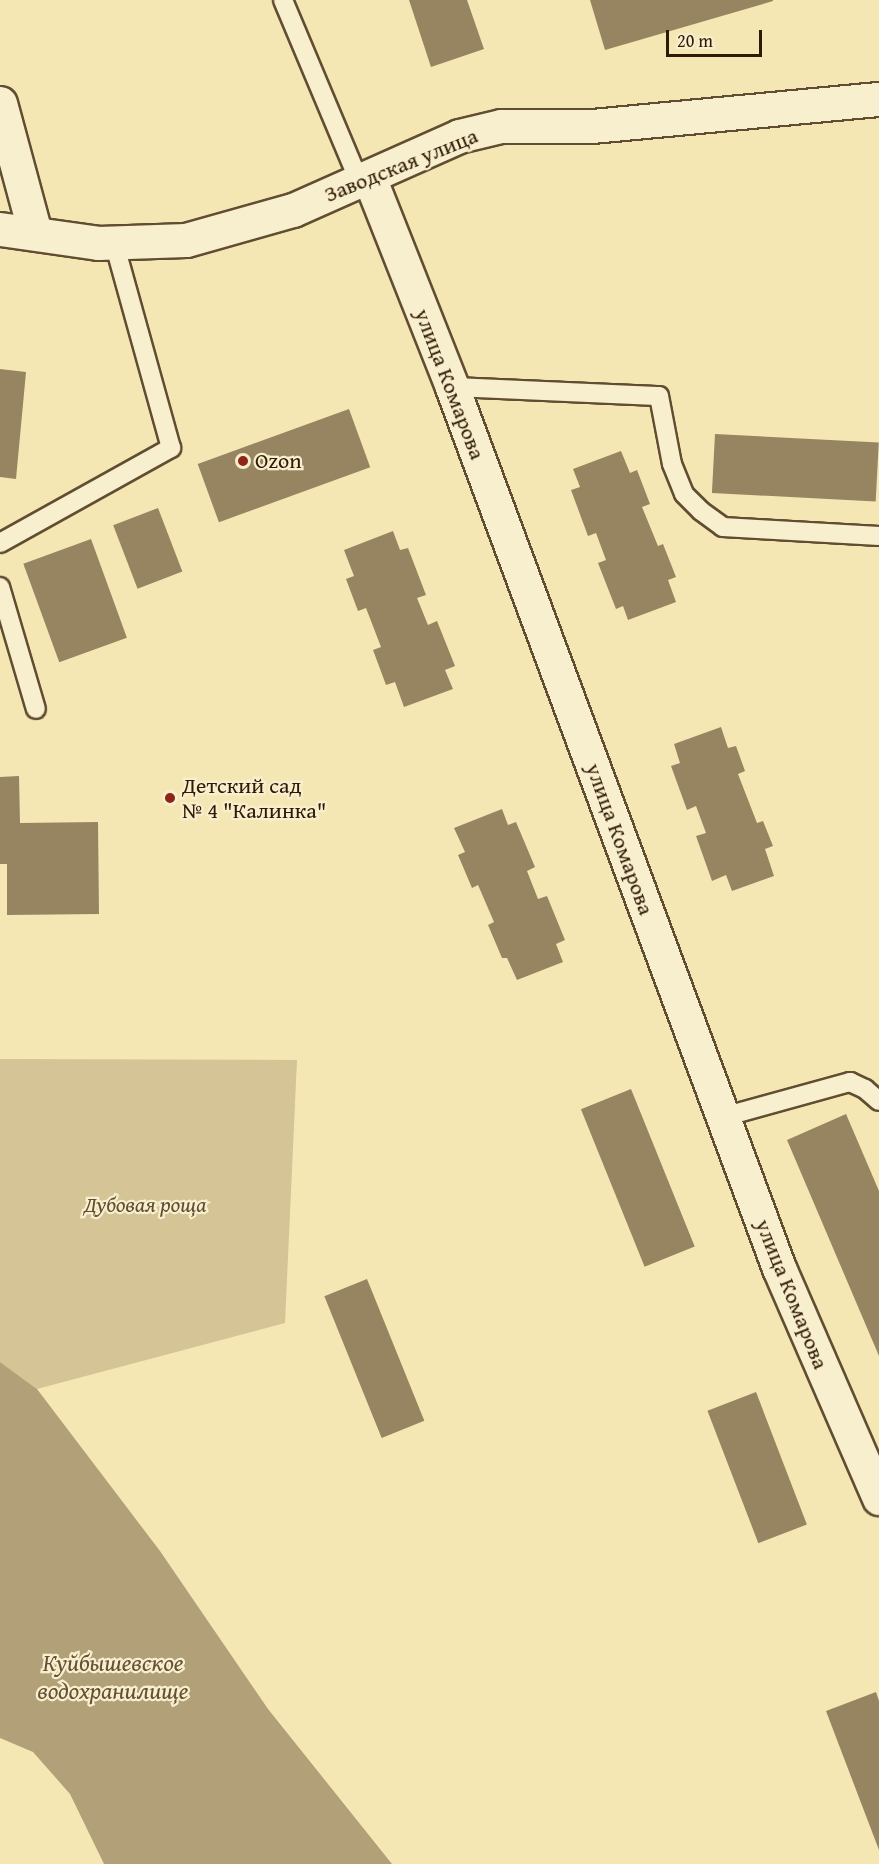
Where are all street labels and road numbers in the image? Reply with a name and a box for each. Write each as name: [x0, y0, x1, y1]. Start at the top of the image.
street label: Заводская улица: [321, 122, 481, 208]
street label: улица Комарова: [409, 305, 491, 463]
street label: улица Комарова: [580, 760, 660, 918]
street label: улица Комарова: [750, 1215, 834, 1373]

